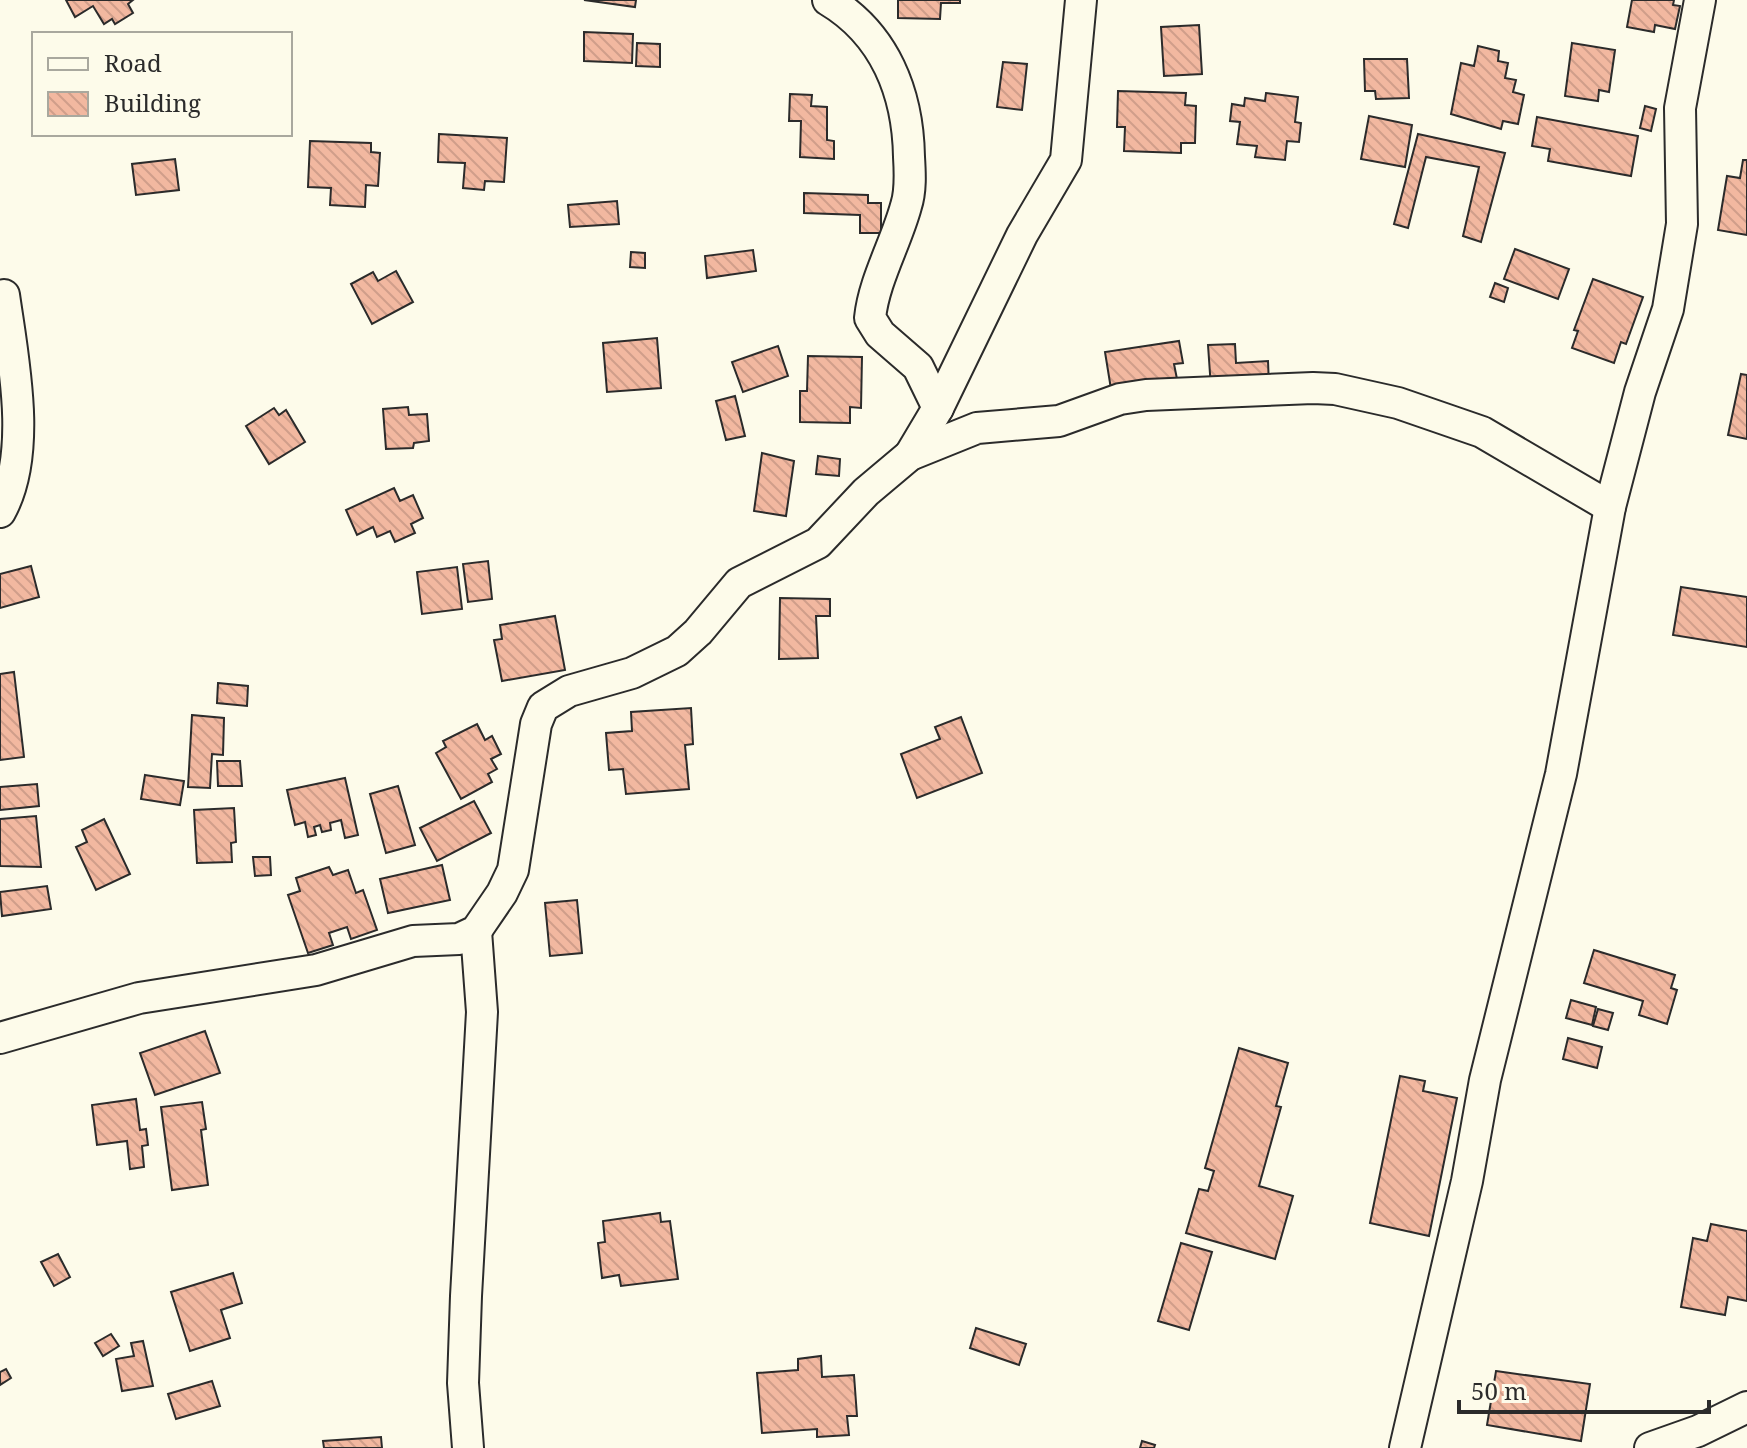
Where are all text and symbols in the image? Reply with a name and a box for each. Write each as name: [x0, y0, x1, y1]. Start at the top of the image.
legend: [32, 32, 292, 136]
text: Road: [104, 46, 162, 79]
text: Building: [104, 86, 201, 119]
scale bar: [1459, 1364, 1709, 1414]
text: 50 m: [1471, 1374, 1527, 1407]

